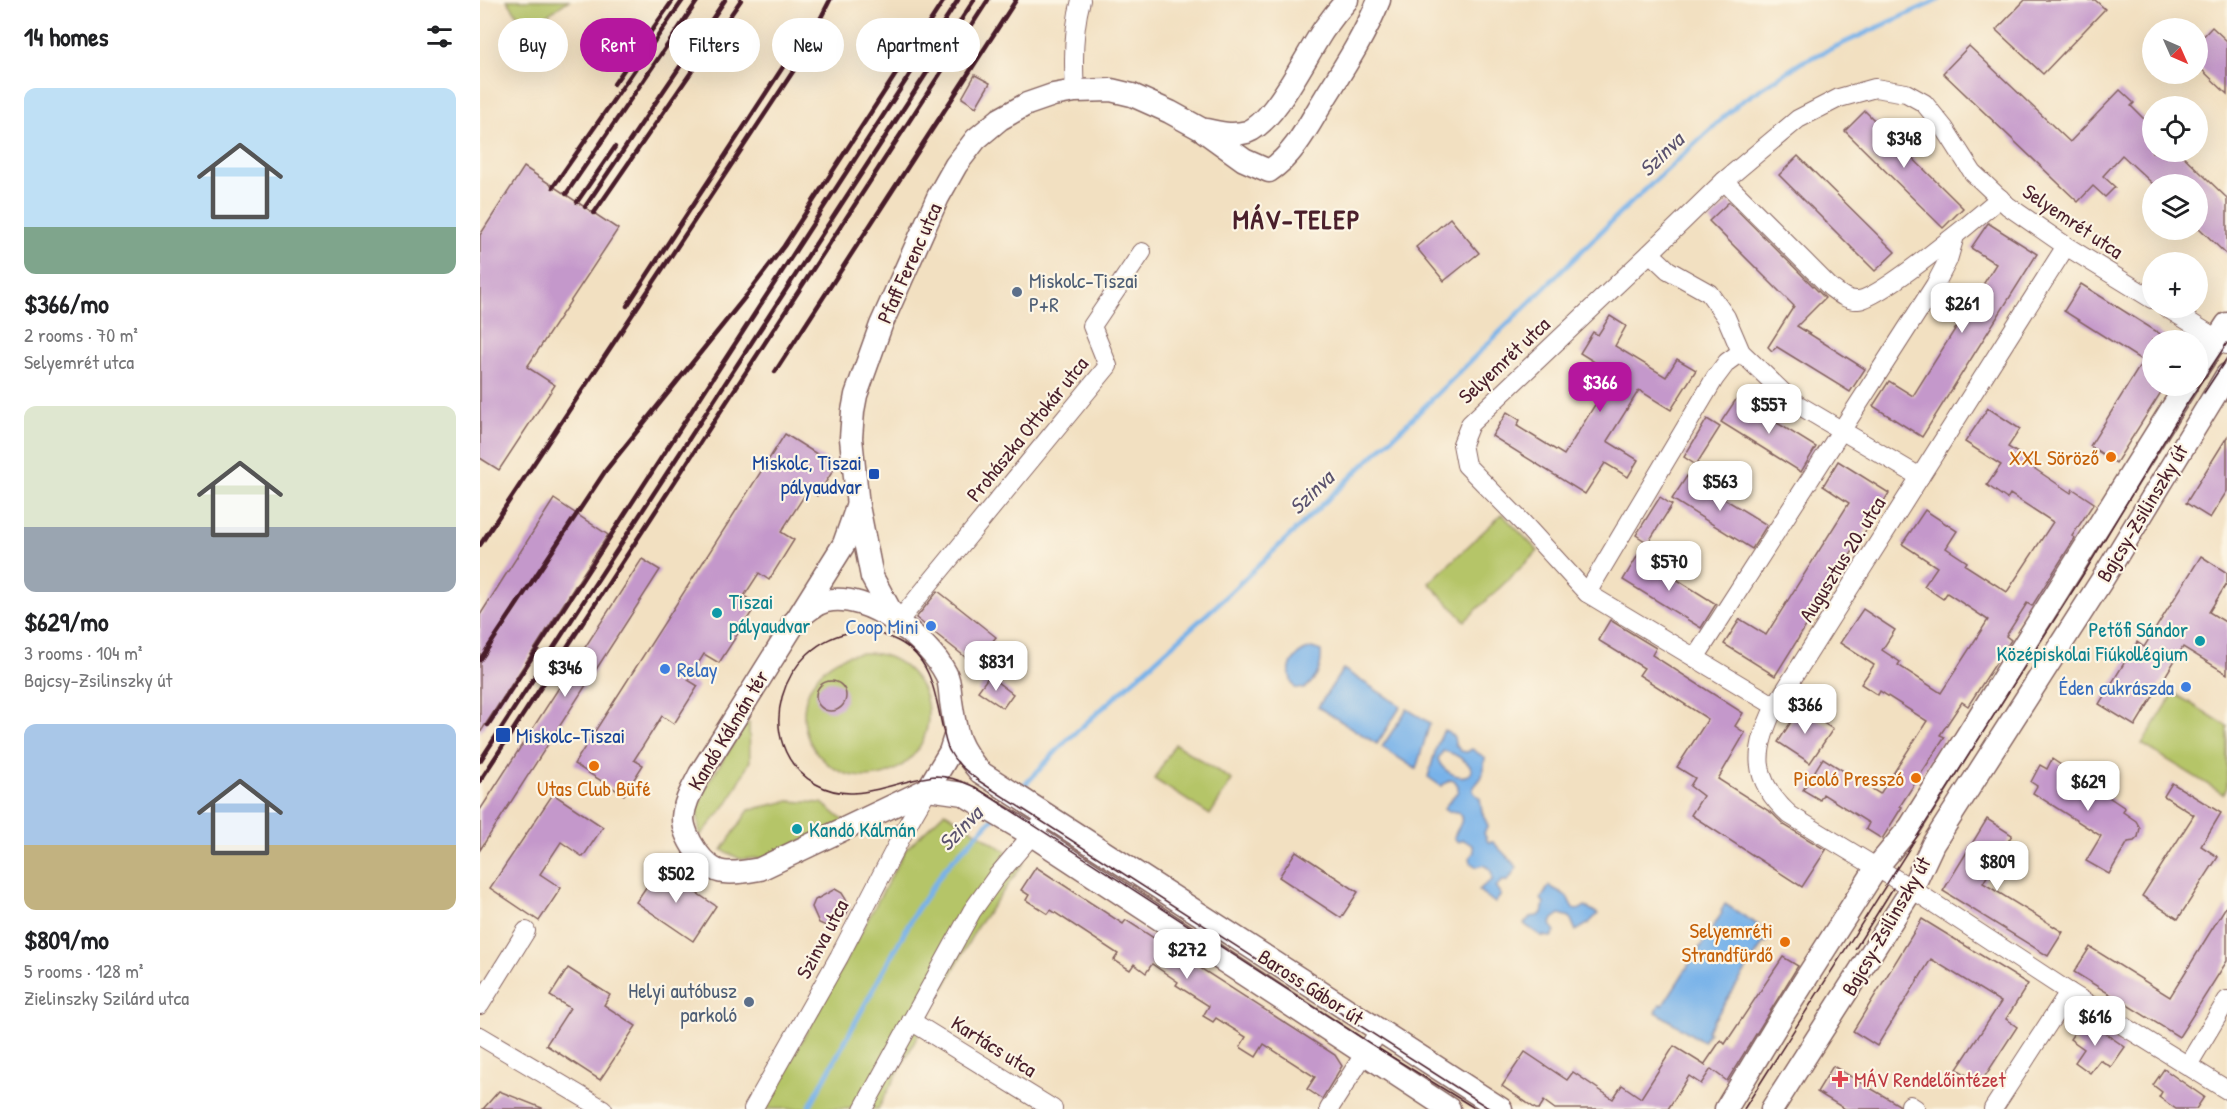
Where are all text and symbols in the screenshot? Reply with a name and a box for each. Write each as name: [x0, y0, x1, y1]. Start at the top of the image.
chip: Buy: [498, 18, 568, 72]
chip: Rent: [580, 18, 657, 72]
chip: Filters: [669, 18, 760, 72]
chip: New: [772, 18, 844, 72]
chip: Apartment: [856, 18, 980, 72]
north arrow: [2142, 18, 2208, 84]
map controls: [2142, 18, 2208, 396]
text: 14 homes: [24, 19, 109, 54]
icon: filters: [423, 20, 456, 53]
button: locate: [2142, 96, 2208, 162]
pin: $348: [1868, 118, 1940, 169]
water label: Szinva: [1632, 124, 1692, 183]
text: $348: [1886, 124, 1922, 151]
icon: home: [186, 127, 294, 235]
button: layers: [2142, 174, 2208, 240]
street label: Selyemrét utca: [2017, 177, 2129, 265]
street label: Pfaff Ferenc utca: [870, 198, 948, 328]
district label: MÁV-TELEP: [1233, 201, 1361, 237]
button: +: [2142, 252, 2208, 318]
place label: Miskolc-Tiszai P+R: [1029, 266, 1138, 319]
pin: $261: [1926, 283, 1998, 334]
marker: Miskolc-Tiszai P+R: [1010, 285, 1024, 299]
text: $366/mo: [24, 286, 109, 321]
text: $261: [1945, 289, 1979, 316]
street label: Selyemrét utca: [1452, 310, 1556, 410]
text: 2 rooms · 70 m²: [24, 321, 138, 348]
button: −: [2142, 330, 2208, 396]
text: Selyemrét utca: [24, 348, 134, 375]
street label: Prohászka Ottokár utca: [959, 350, 1095, 508]
pin: $366: [1564, 362, 1636, 413]
text: $366: [1582, 368, 1618, 395]
pin: $557: [1733, 384, 1805, 435]
text: $557: [1751, 390, 1787, 417]
street label: Bajcsy-Zsilinszky út: [2089, 438, 2195, 587]
place label: XXL Söröző: [2009, 443, 2099, 472]
icon: home: [186, 445, 294, 553]
place label: Miskolc, Tiszai pályaudvar: [752, 448, 862, 501]
marker: XXL Söröző: [2104, 450, 2118, 464]
pin: $563: [1684, 461, 1756, 512]
water label: Szinva: [1282, 462, 1342, 521]
marker: Miskolc, Tiszai pályaudvar: [867, 467, 881, 481]
text: $563: [1702, 467, 1738, 494]
street label: Augusztus 20. utca: [1792, 491, 1892, 627]
pin: $570: [1633, 541, 1705, 592]
text: $570: [1650, 547, 1688, 574]
place label: Tiszai pályaudvar: [729, 587, 810, 640]
text: $629/mo: [24, 604, 108, 639]
marker: Tiszai pályaudvar: [710, 606, 724, 620]
place label: Coop Mini: [845, 612, 919, 641]
place label: Petőfi Sándor Középiskolai Fiúkollégium: [1997, 615, 2188, 668]
marker: Coop Mini: [924, 619, 938, 633]
marker: Petőfi Sándor Középiskolai Fiúkollégium: [2193, 634, 2207, 648]
text: 3 rooms · 104 m²: [24, 639, 142, 666]
pin: $831: [960, 641, 1032, 692]
pin: $346: [529, 647, 601, 698]
text: $831: [978, 647, 1014, 674]
text: $346: [548, 653, 582, 680]
place label: Relay: [677, 655, 718, 684]
marker: Relay: [658, 662, 672, 676]
street label: Kandó Kálmán tér: [681, 664, 775, 796]
text: Bajcsy-Zsilinszky út: [24, 666, 172, 693]
place label: Éden cukrászda: [2059, 673, 2174, 702]
marker: Éden cukrászda: [2179, 680, 2193, 694]
pin: $366: [1769, 684, 1841, 735]
text: $366: [1787, 690, 1823, 717]
place label: Miskolc-Tiszai: [516, 721, 625, 750]
marker: Miskolc-Tiszai: [494, 726, 512, 744]
marker: Utas Club Büfé: [587, 759, 601, 773]
pin: $629: [2052, 761, 2124, 812]
icon: home: [186, 763, 294, 871]
place label: Picoló Presszó: [1794, 764, 1904, 793]
text: $629: [2071, 767, 2105, 794]
marker: Picoló Presszó: [1909, 771, 1923, 785]
place label: Utas Club Büfé: [537, 774, 651, 803]
water label: Szinva: [931, 797, 990, 857]
place label: Kandó Kálmán: [809, 815, 916, 844]
marker: Kandó Kálmán: [790, 822, 804, 836]
pin: $809: [1961, 841, 2033, 892]
text: $809: [1979, 847, 2015, 874]
street label: Bajcsy-Zsilinszky út: [1835, 851, 1938, 1001]
pin: $502: [640, 853, 712, 904]
text: $502: [658, 859, 694, 886]
street label: Szinva utca: [789, 894, 855, 984]
place label: Selyemréti Strandfürdő: [1681, 916, 1773, 969]
text: $809/mo: [24, 922, 109, 957]
pin: $272: [1151, 929, 1223, 980]
text: $272: [1168, 935, 1206, 962]
marker: Selyemréti Strandfürdő: [1778, 935, 1792, 949]
street label: Baross Gábor út: [1253, 942, 1370, 1032]
text: 5 rooms · 128 m²: [24, 957, 143, 984]
place label: Helyi autóbusz parkoló: [628, 976, 737, 1029]
text: Zielinszky Szilárd utca: [24, 984, 189, 1011]
marker: Helyi autóbusz parkoló: [742, 995, 756, 1009]
pin: $616: [2059, 996, 2131, 1047]
text: $616: [2078, 1002, 2112, 1029]
street label: Kartács utca: [946, 1008, 1042, 1084]
place label: MÁV Rendelőintézet: [1854, 1065, 2006, 1094]
marker: MÁV Rendelőintézet: [1831, 1070, 1849, 1088]

